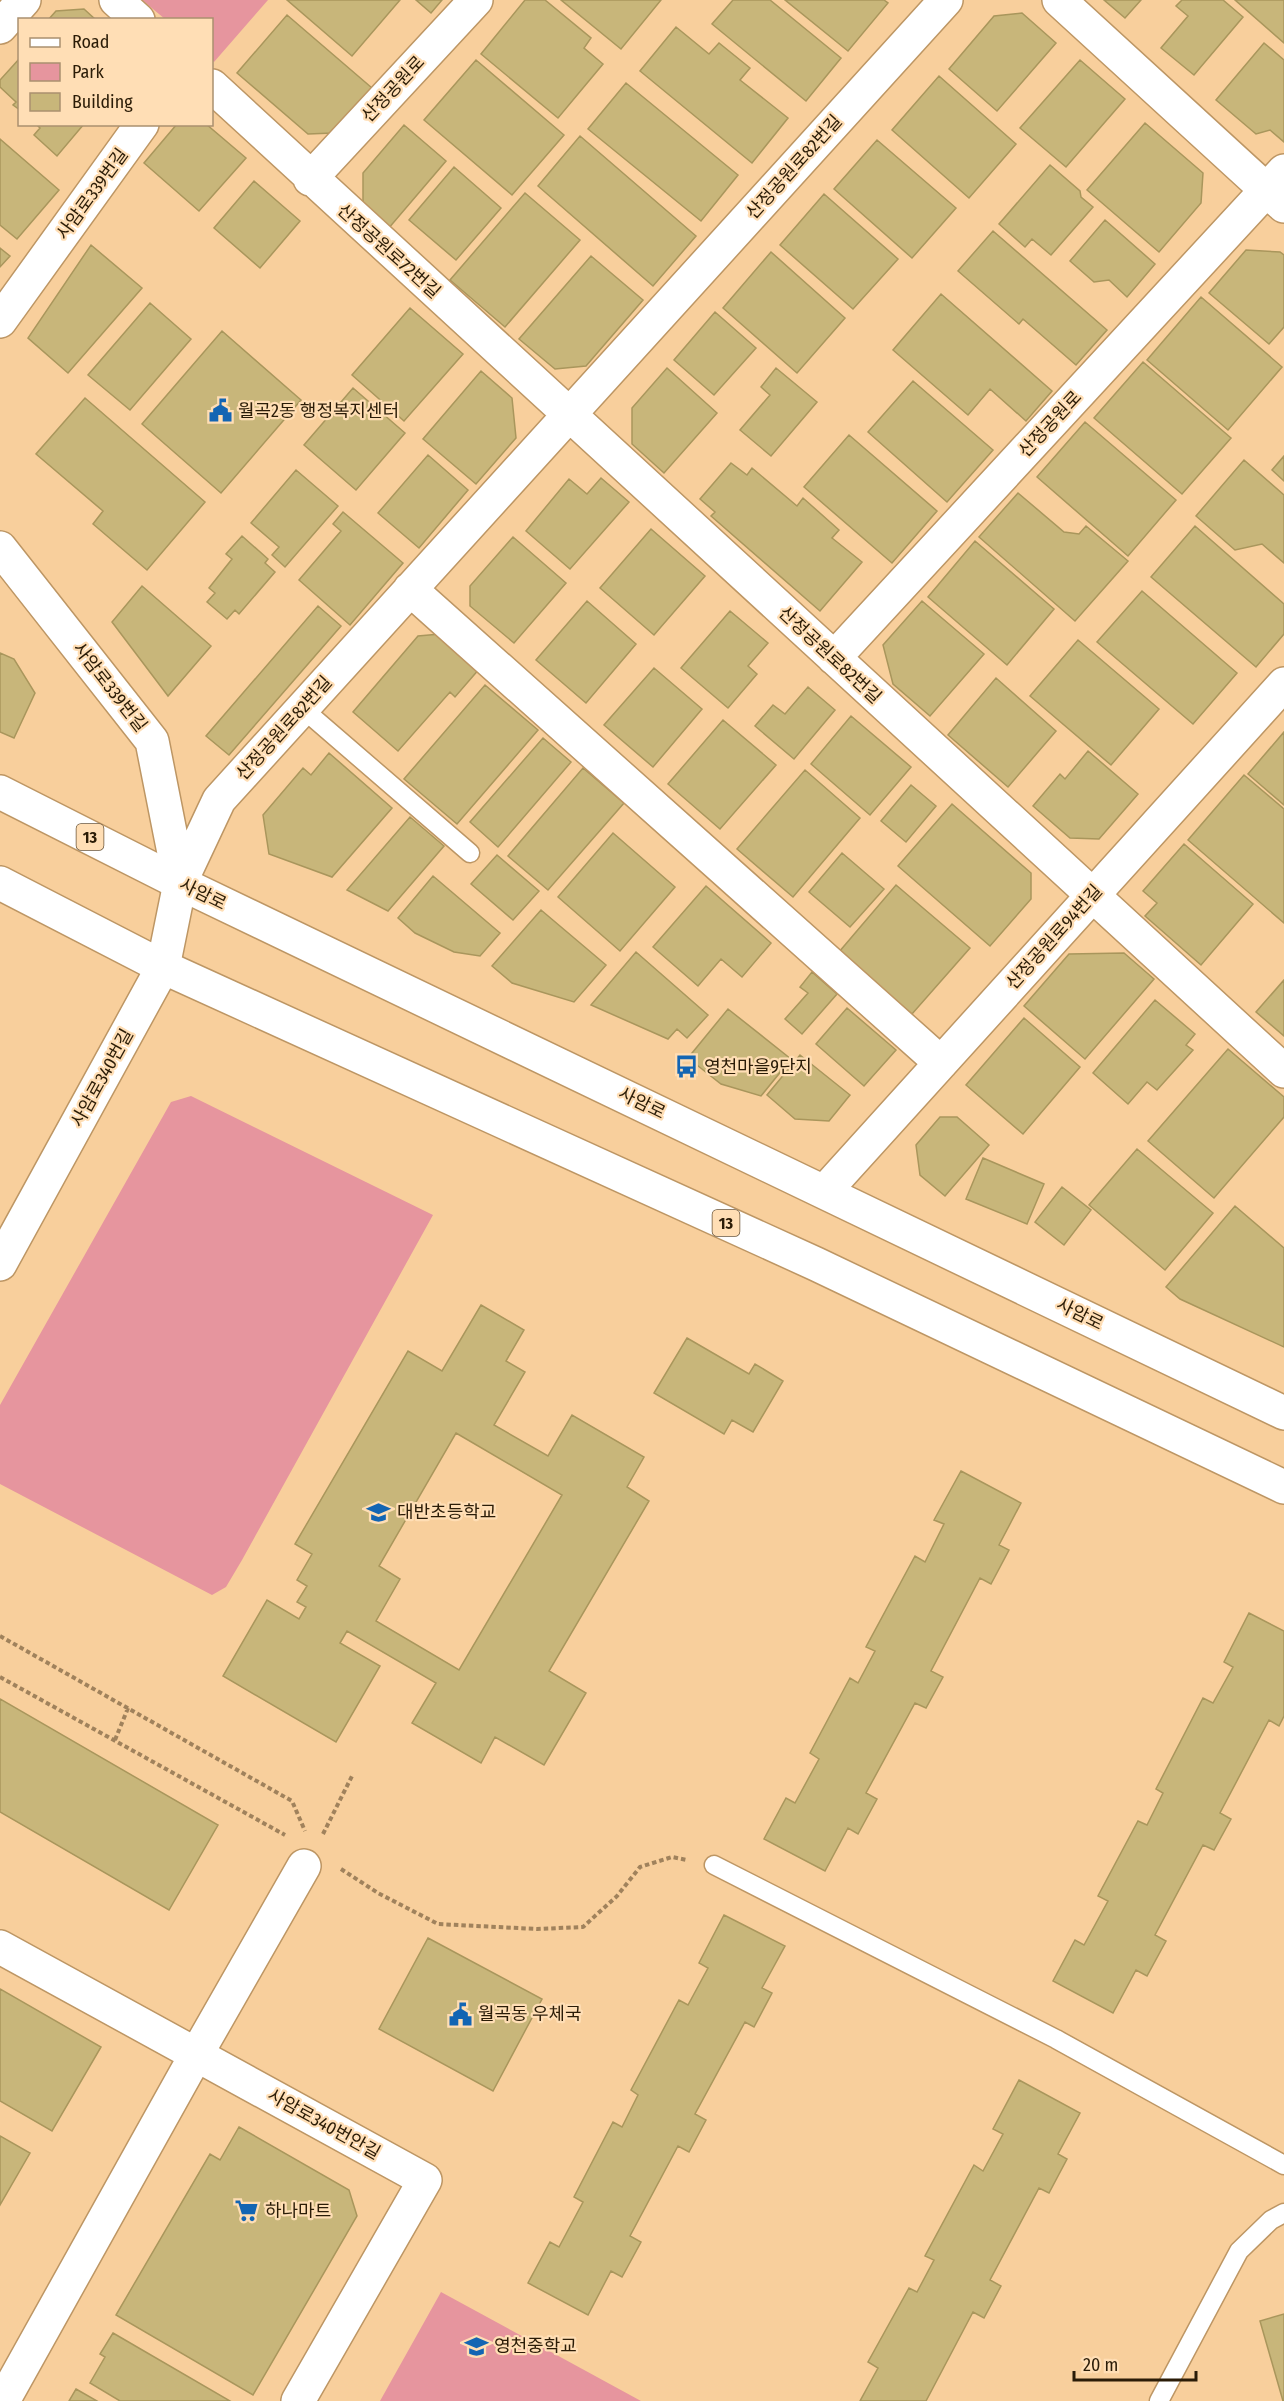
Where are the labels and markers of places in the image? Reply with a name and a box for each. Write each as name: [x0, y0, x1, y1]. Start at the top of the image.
public building icon: 월곡2동 행정복지센터: [207, 398, 233, 424]
place label: 월곡2동 행정복지센터: [238, 400, 399, 422]
bus stop icon: 영천마을9단지: [673, 1054, 699, 1080]
place label: 영천마을9단지: [704, 1056, 812, 1078]
school or university icon: 대반초등학교: [366, 1499, 392, 1525]
place label: 대반초등학교: [397, 1501, 496, 1523]
public building icon: 월곡동 우체국: [447, 2001, 473, 2027]
place label: 월곡동 우체국: [478, 2003, 582, 2025]
supermarket icon: 하나마트: [234, 2198, 260, 2224]
place label: 하나마트: [265, 2200, 331, 2222]
school or university icon: 영천중학교: [463, 2333, 489, 2359]
place label: 영천중학교: [494, 2335, 577, 2357]

